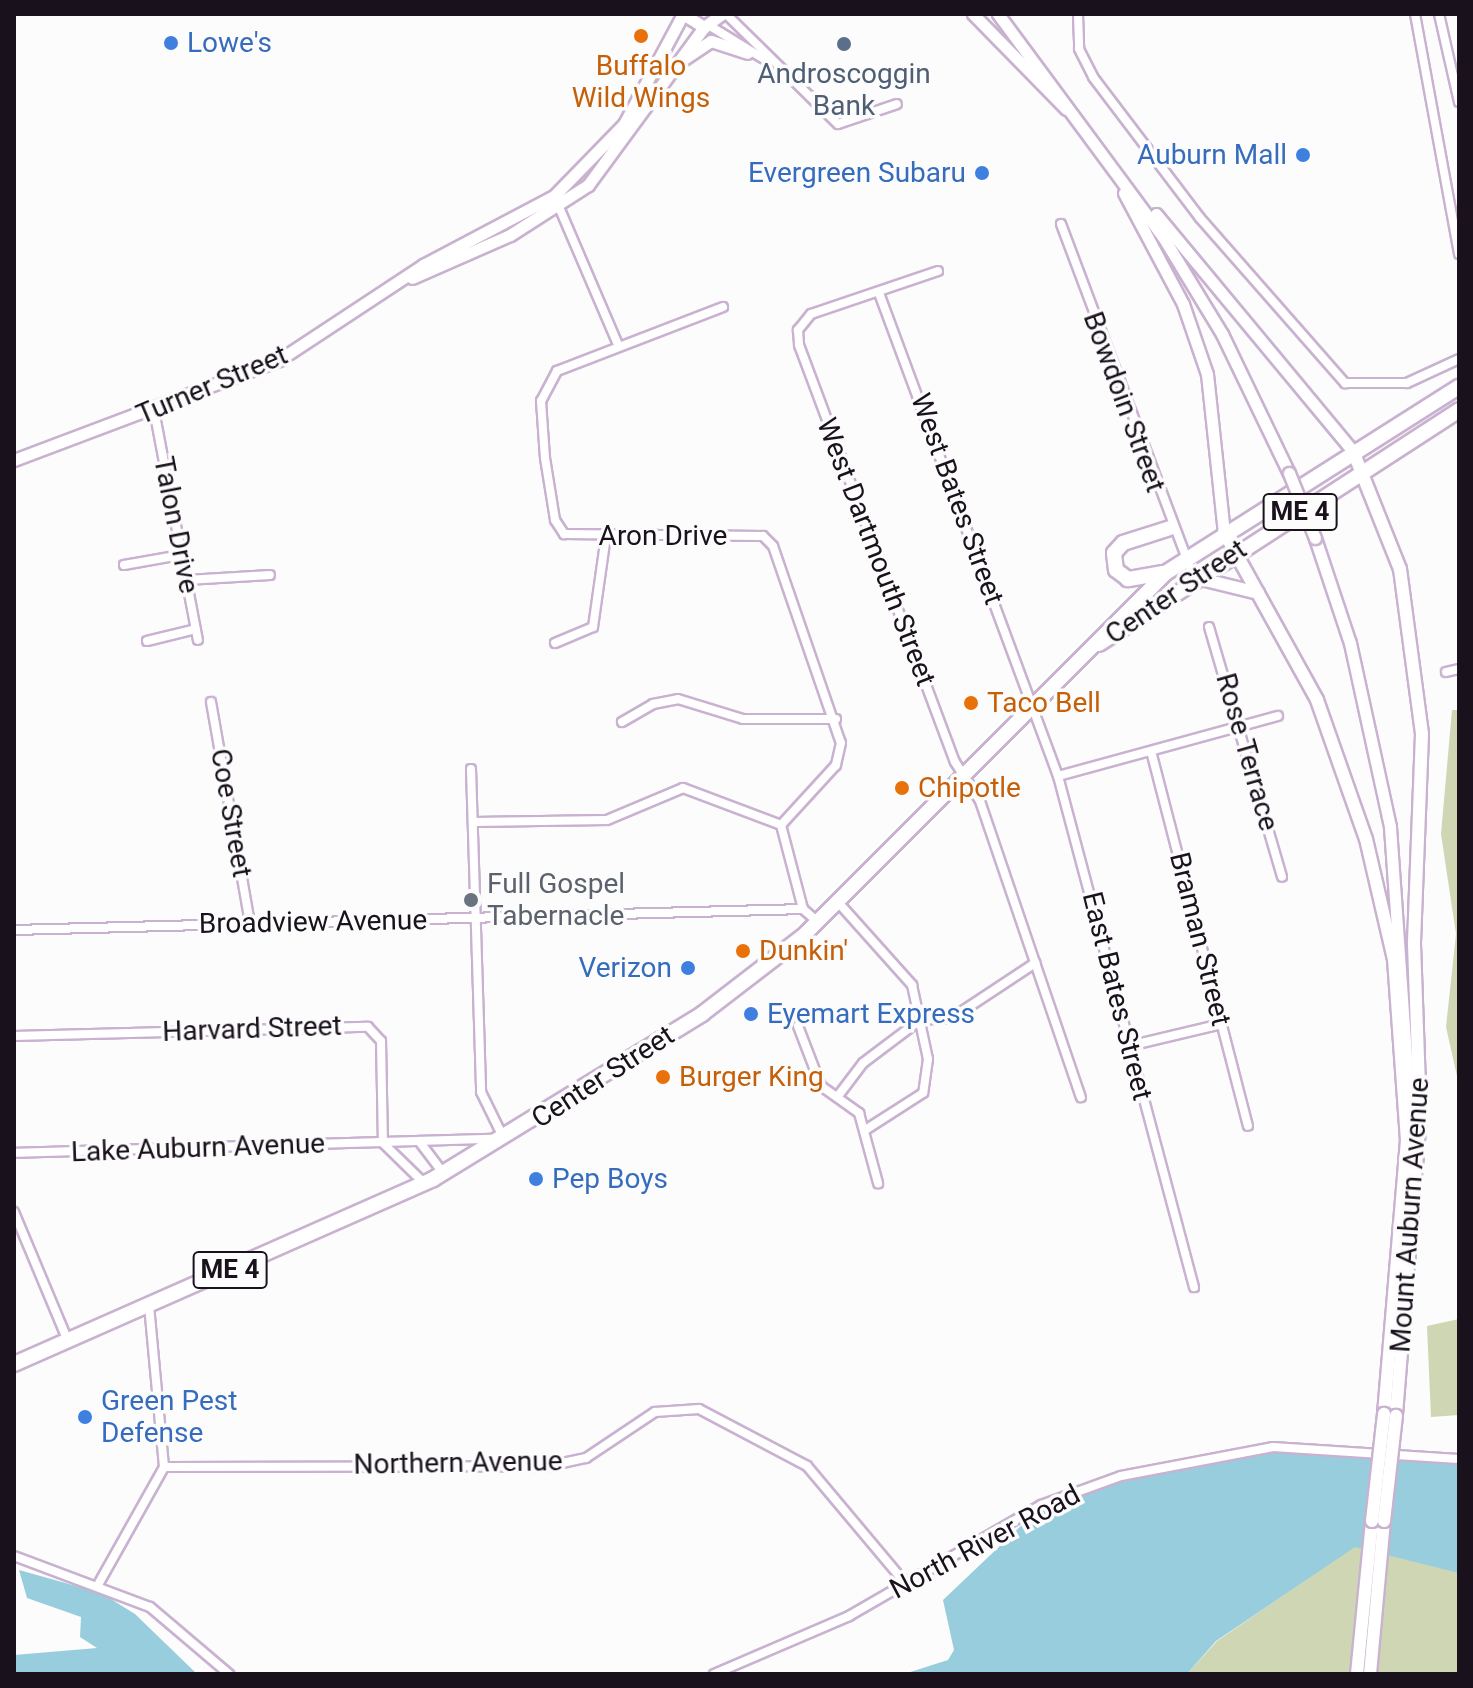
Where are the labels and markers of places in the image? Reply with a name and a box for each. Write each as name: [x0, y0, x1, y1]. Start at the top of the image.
place label: Lowe's: [187, 26, 272, 60]
marker: Buffalo Wild Wings: [632, 27, 650, 45]
marker: Lowe's: [162, 34, 180, 52]
marker: Androscoggin Bank: [835, 35, 853, 53]
place label: Buffalo Wild Wings: [572, 49, 710, 115]
place label: Androscoggin Bank: [757, 57, 931, 123]
place label: Auburn Mall: [1137, 138, 1287, 172]
marker: Auburn Mall: [1294, 146, 1312, 164]
place label: Evergreen Subaru: [748, 156, 966, 190]
marker: Evergreen Subaru: [973, 164, 991, 182]
place label: Taco Bell: [987, 686, 1101, 720]
marker: Taco Bell: [962, 694, 980, 712]
place label: Chipotle: [918, 771, 1021, 805]
marker: Chipotle: [893, 779, 911, 797]
place label: Full Gospel Tabernacle: [487, 867, 625, 933]
marker: Full Gospel Tabernacle: [462, 891, 480, 909]
place label: Dunkin': [759, 934, 848, 968]
marker: Dunkin': [734, 942, 752, 960]
place label: Verizon: [579, 951, 672, 985]
marker: Verizon: [679, 959, 697, 977]
place label: Eyemart Express: [767, 997, 975, 1031]
marker: Eyemart Express: [742, 1005, 760, 1023]
place label: Burger King: [679, 1060, 824, 1094]
marker: Burger King: [654, 1068, 672, 1086]
place label: Pep Boys: [552, 1162, 668, 1196]
marker: Pep Boys: [527, 1170, 545, 1188]
place label: Green Pest Defense: [101, 1384, 237, 1450]
marker: Green Pest Defense: [76, 1408, 94, 1426]

